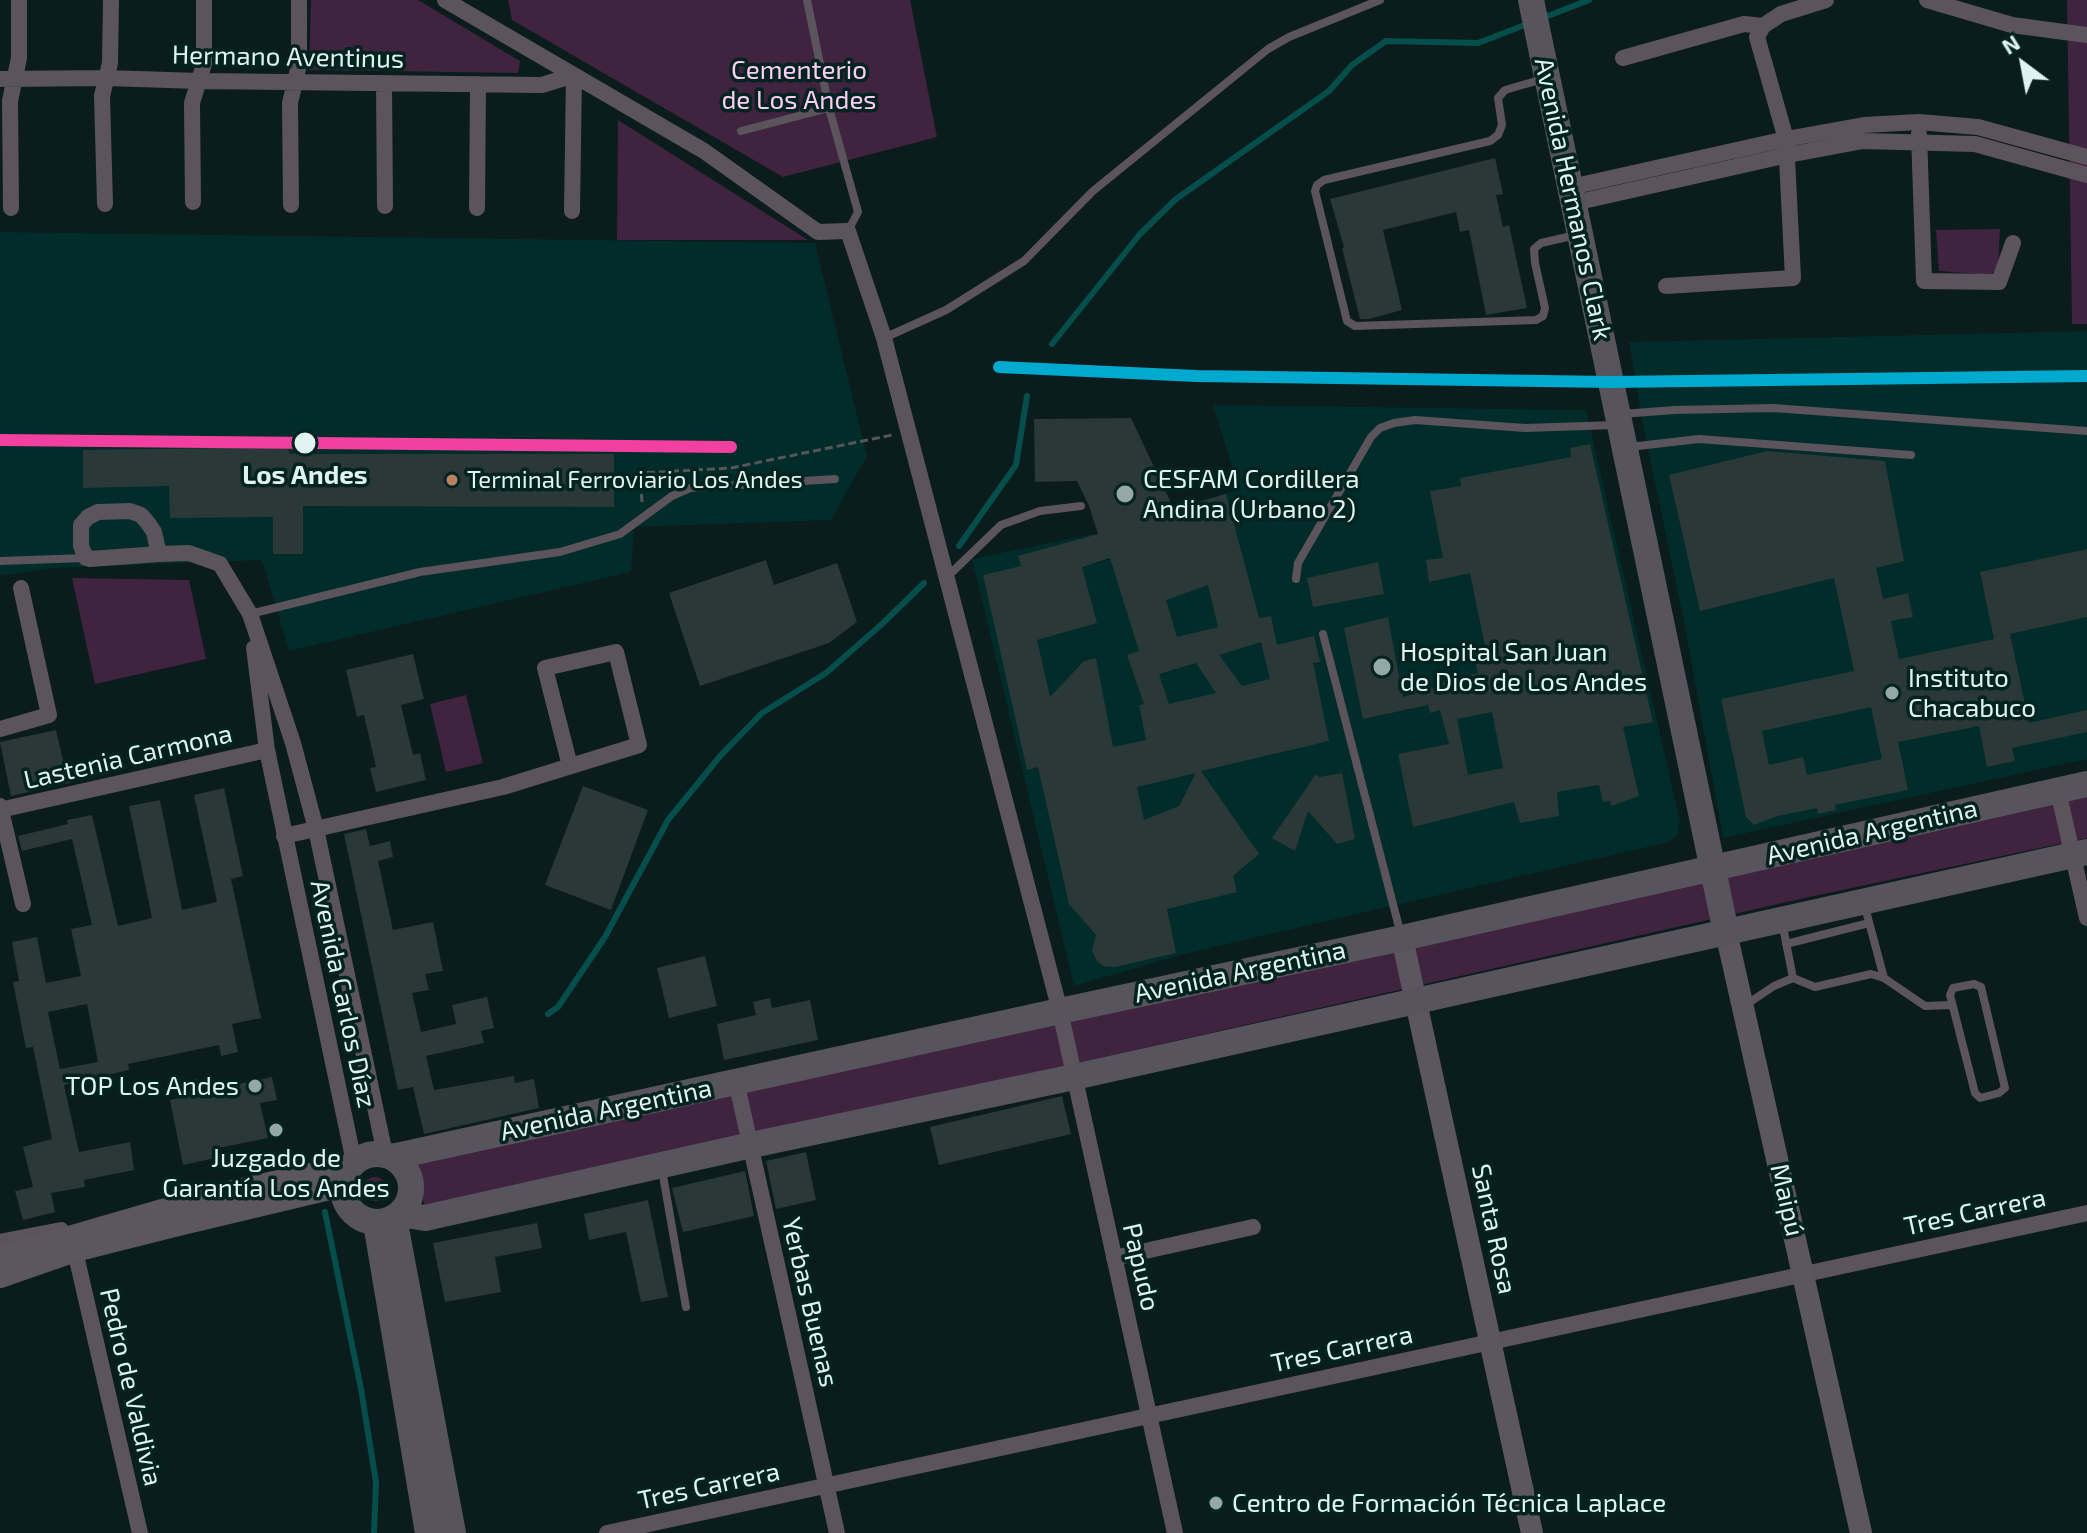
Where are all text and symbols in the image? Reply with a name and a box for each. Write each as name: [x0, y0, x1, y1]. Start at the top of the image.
north arrow: [1983, 24, 2063, 104]
text: N: [1997, 28, 2024, 59]
street label: Hermano Aventinus: [172, 39, 404, 75]
park label: Cementerio de Los Andes: [721, 54, 877, 116]
street label: Avenida Hermanos Clark: [1528, 55, 1618, 343]
marker: Los Andes: [292, 430, 318, 456]
place label: Los Andes: [242, 459, 368, 491]
place label: CESFAM Cordillera Andina (Urbano 2): [1143, 463, 1360, 524]
place label: Terminal Ferroviario Los Andes: [467, 466, 803, 494]
marker: Terminal Ferroviario Los Andes: [444, 472, 460, 488]
marker: CESFAM Cordillera Andina (Urbano 2): [1114, 483, 1136, 505]
place label: Hospital San Juan de Dios de Los Andes: [1400, 636, 1647, 698]
marker: Hospital San Juan de Dios de Los Andes: [1371, 656, 1393, 678]
place label: Instituto Chacabuco: [1908, 662, 2036, 724]
marker: Instituto Chacabuco: [1883, 684, 1901, 702]
street label: Lastenia Carmona: [21, 718, 235, 796]
street label: Avenida Argentina: [1764, 793, 1980, 871]
street label: Avenida Carlos Díaz: [304, 877, 382, 1111]
street label: Avenida Argentina: [1131, 934, 1349, 1010]
place label: TOP Los Andes: [65, 1070, 239, 1102]
street label: Avenida Argentina: [497, 1072, 715, 1148]
marker: TOP Los Andes: [246, 1077, 264, 1095]
marker: Juzgado de Garantía Los Andes: [267, 1121, 285, 1139]
place label: Juzgado de Garantía Los Andes: [162, 1142, 390, 1204]
street label: Santa Rosa: [1465, 1161, 1523, 1297]
street label: Maipú: [1764, 1161, 1810, 1239]
street label: Tres Carrera: [1901, 1182, 2049, 1242]
street label: Yerbas Buenas: [775, 1214, 845, 1390]
street label: Papudo: [1116, 1220, 1166, 1314]
street label: Pedro de Valdivia: [93, 1285, 169, 1489]
street label: Tres Carrera: [1268, 1319, 1416, 1379]
street label: Tres Carrera: [635, 1456, 783, 1516]
place label: Centro de Formación Técnica Laplace: [1232, 1487, 1666, 1519]
marker: Centro de Formación Técnica Laplace: [1207, 1494, 1225, 1512]

